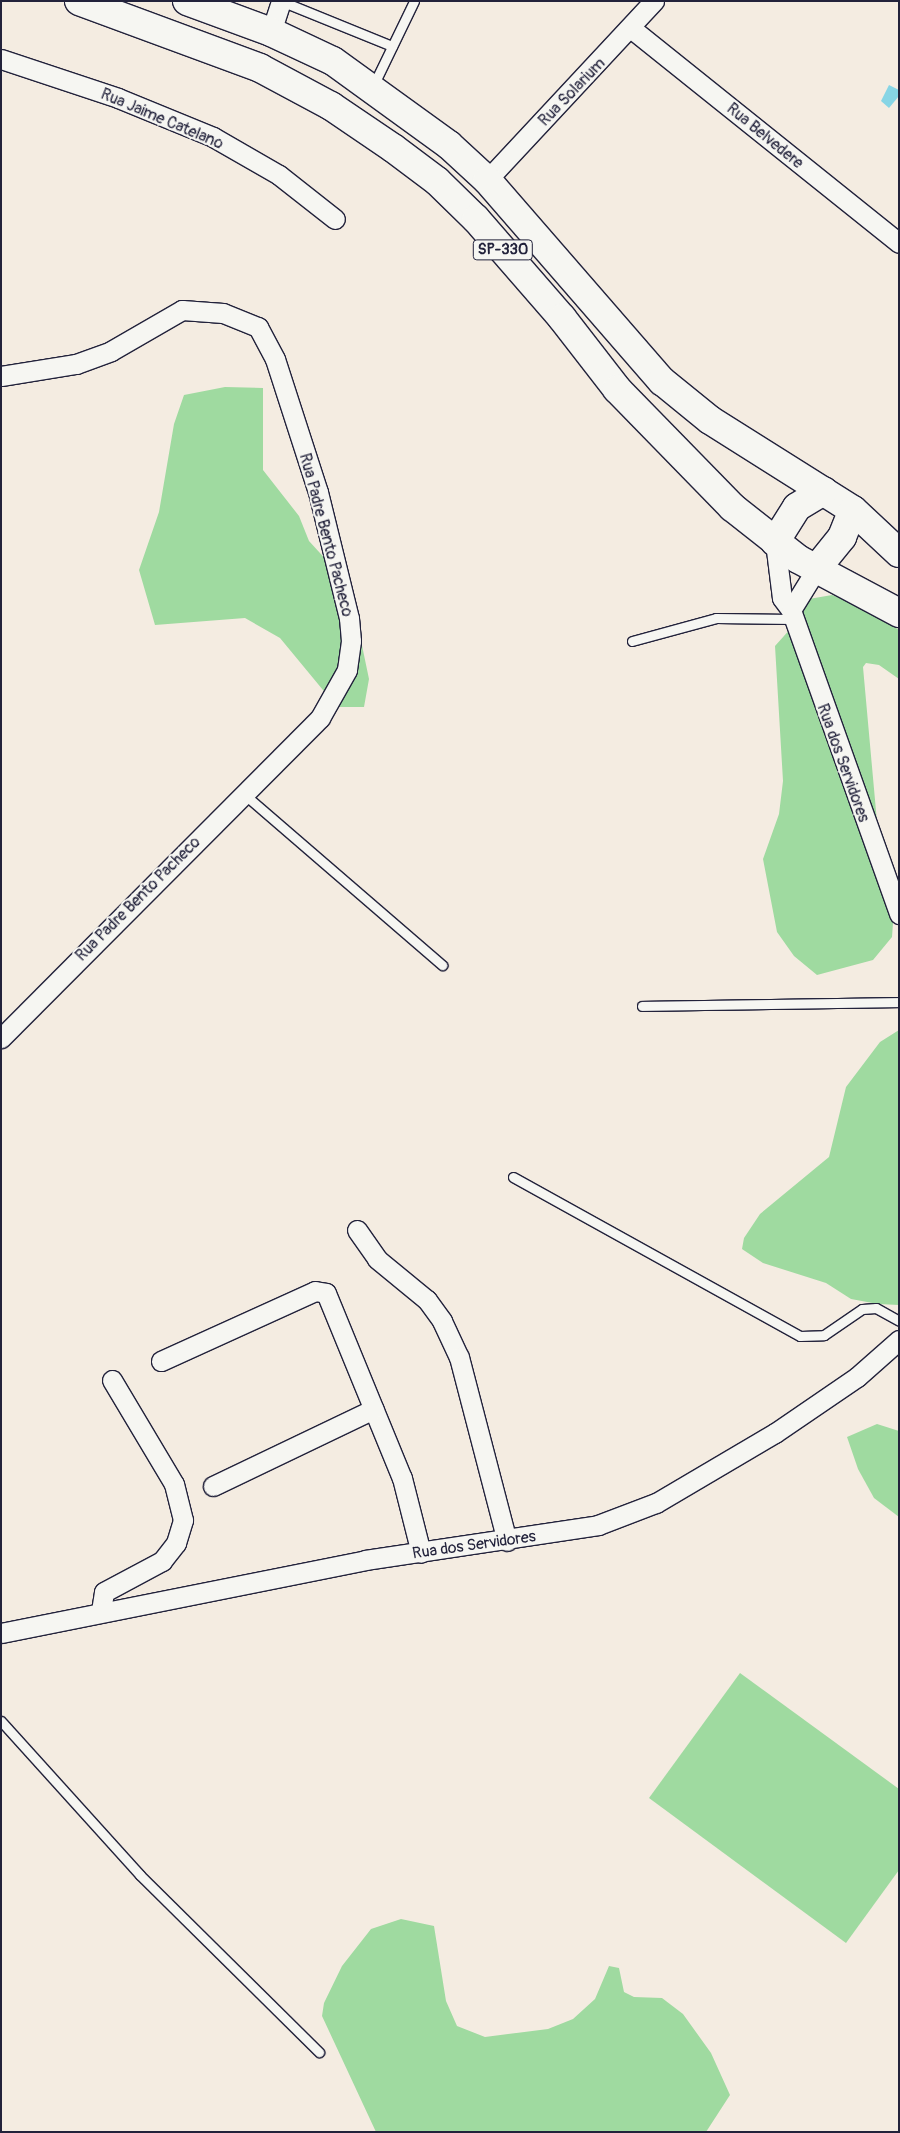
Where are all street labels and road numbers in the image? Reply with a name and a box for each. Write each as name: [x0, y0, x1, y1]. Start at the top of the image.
street label: Rua Solarium: [535, 54, 609, 130]
street label: Rua Jaime Catelano: [98, 85, 226, 153]
street label: Rua Belvedere: [723, 99, 807, 173]
road number: SP-330: [472, 238, 534, 262]
street label: Rua Padre Bento Pacheco: [295, 451, 357, 619]
street label: Rua dos Servidores: [813, 701, 873, 825]
street label: Rua Padre Bento Pacheco: [72, 833, 204, 965]
street label: Rua dos Servidores: [411, 1527, 537, 1563]

